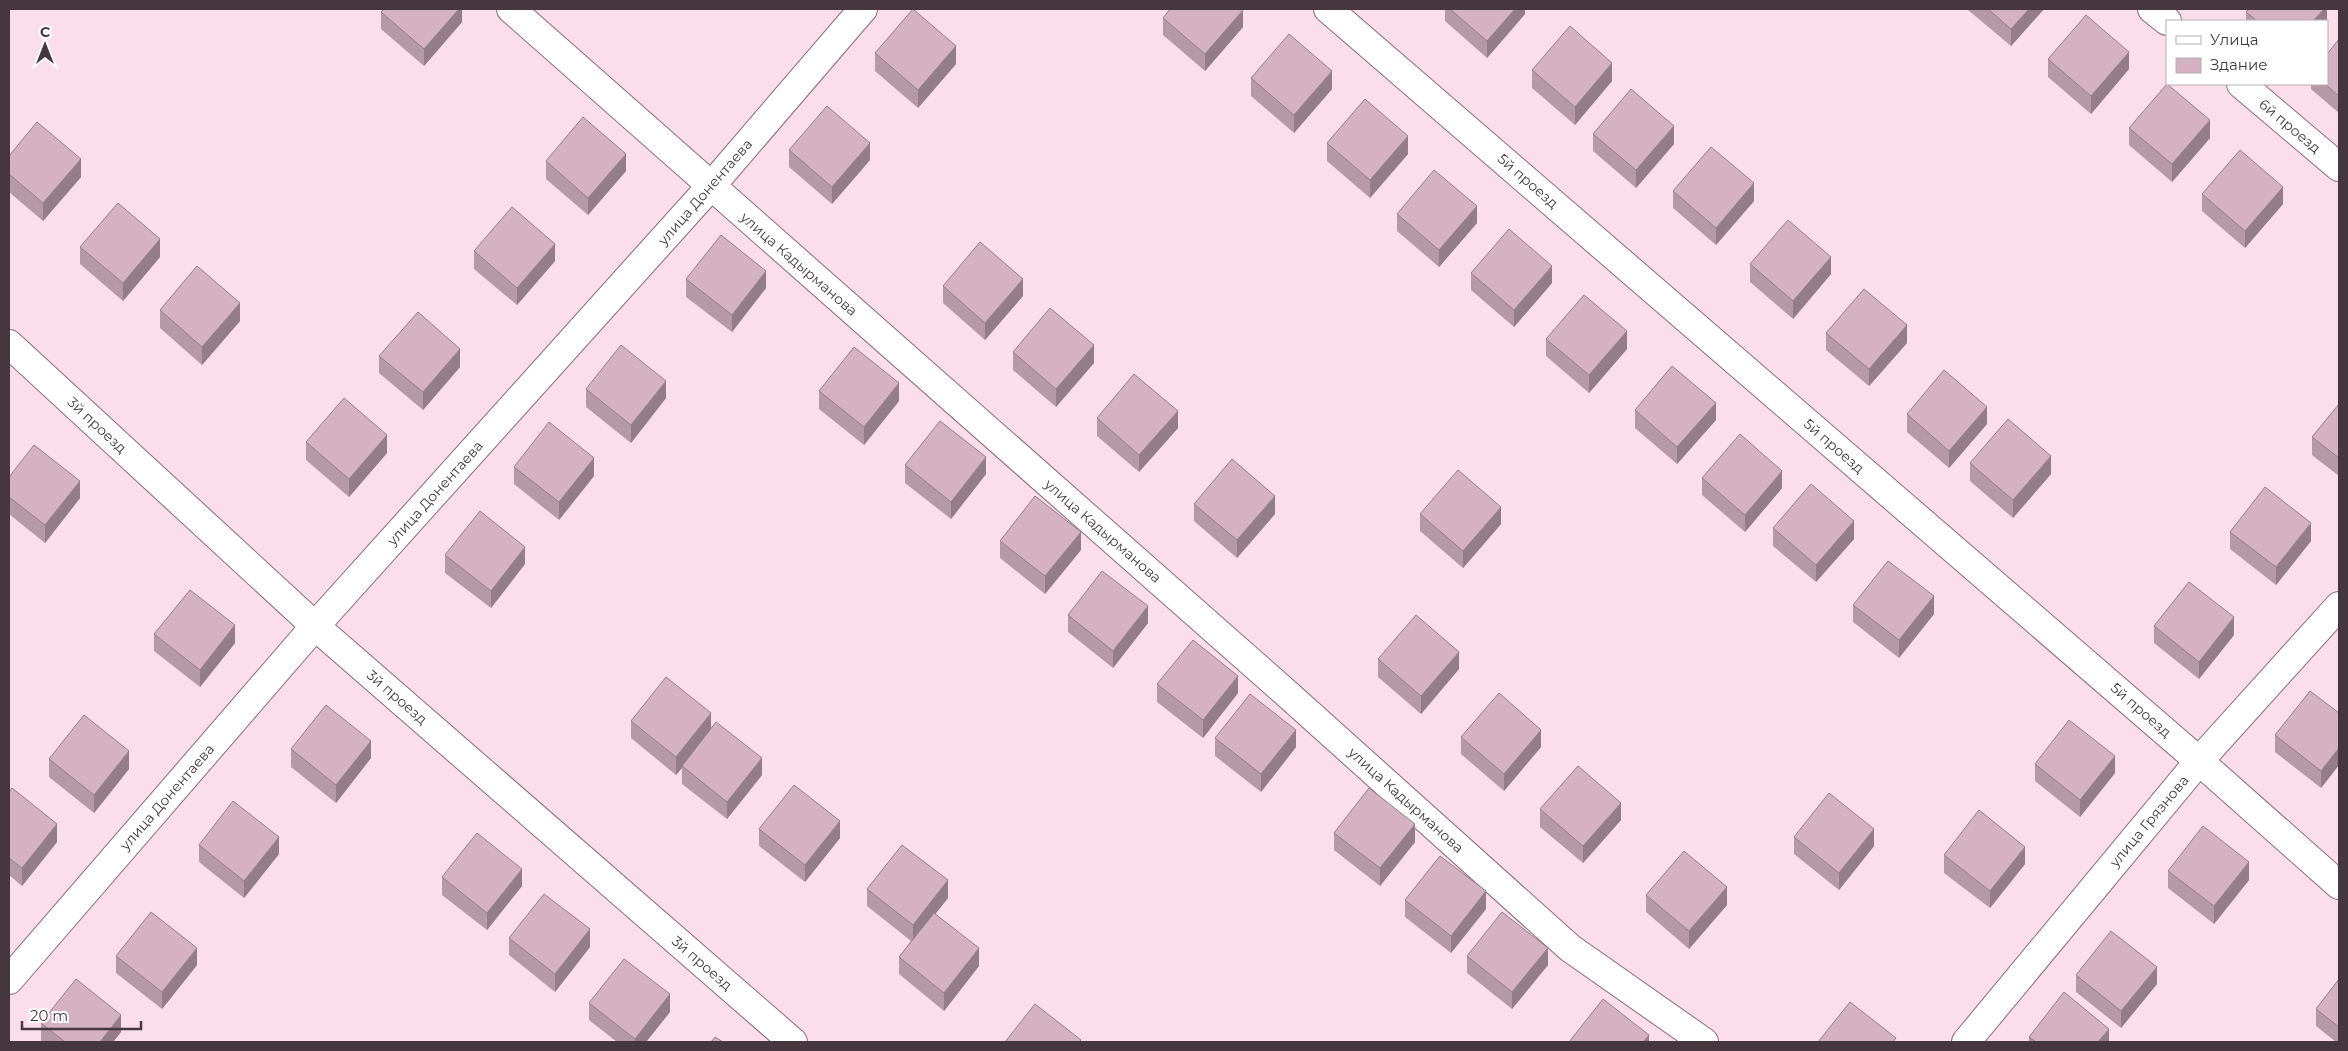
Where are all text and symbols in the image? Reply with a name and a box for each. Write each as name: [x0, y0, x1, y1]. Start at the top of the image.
north arrow: [20, 20, 70, 70]
legend: [2166, 20, 2328, 85]
text: С: [40, 23, 50, 41]
text: Улица: [2210, 30, 2258, 49]
text: Здание: [2210, 55, 2268, 74]
street label: 6й проезд: [2255, 95, 2325, 157]
street label: улица Донентаева: [653, 135, 756, 250]
street label: 5й проезд: [1494, 150, 1562, 212]
street label: улица Кадырманова: [736, 208, 861, 320]
street label: 3й проезд: [64, 393, 130, 457]
street label: 5й проезд: [1800, 415, 1868, 477]
street label: улица Донентаева: [383, 437, 487, 550]
street label: улица Кадырманова: [1040, 475, 1165, 587]
street label: 3й проезд: [363, 666, 431, 728]
street label: 5й проезд: [2107, 679, 2175, 741]
street label: улица Донентаева: [115, 740, 218, 855]
street label: улица Кадырманова: [1344, 743, 1467, 857]
street label: улица Грязнова: [2105, 772, 2193, 871]
street label: 3й проезд: [668, 932, 736, 994]
scale bar: [22, 998, 141, 1030]
text: 20 m: [30, 1006, 68, 1025]

